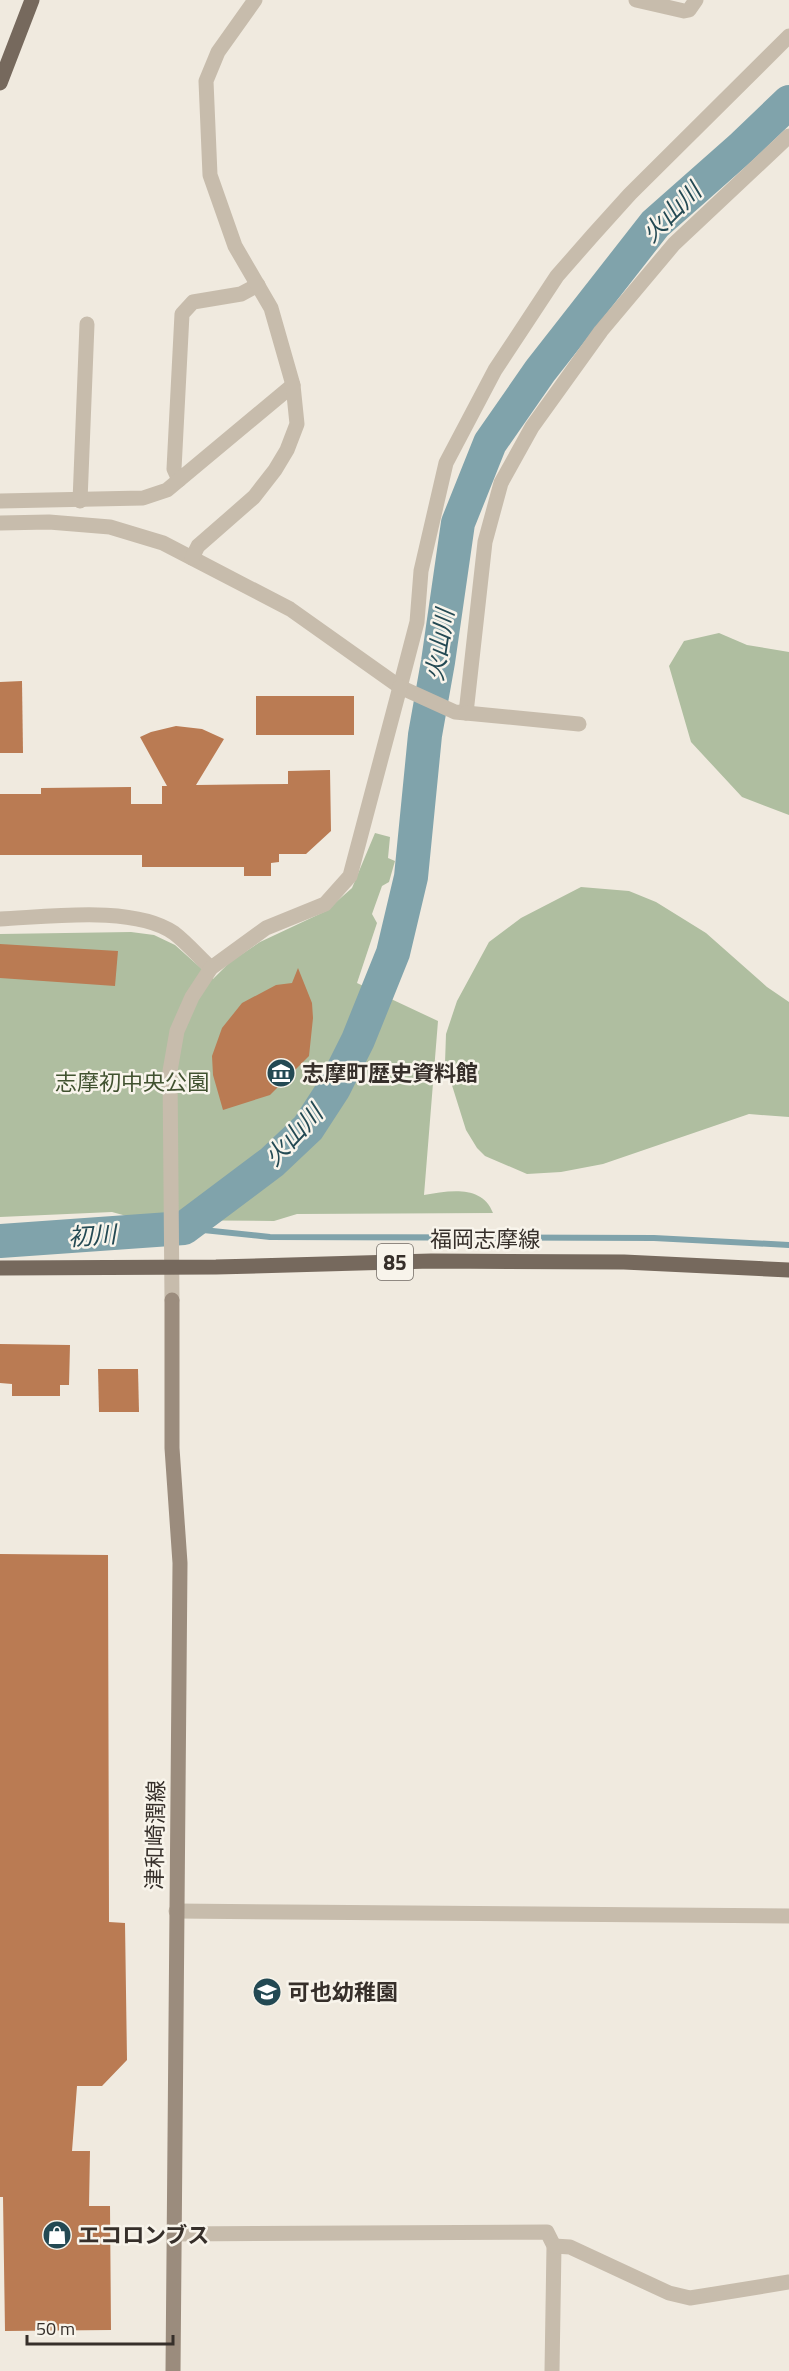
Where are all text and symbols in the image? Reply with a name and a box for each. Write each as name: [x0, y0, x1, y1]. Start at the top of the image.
water label: 火山川: [633, 172, 711, 250]
water label: 火山川: [416, 604, 463, 683]
place label: 志摩町歴史資料館: [302, 1056, 478, 1090]
museum icon: 志摩町歴史資料館: [265, 1057, 297, 1089]
park label: 志摩初中央公園: [55, 1065, 209, 1099]
water label: 火山川: [255, 1094, 333, 1174]
water label: 初川: [67, 1215, 120, 1255]
street label: 福岡志摩線: [430, 1222, 540, 1256]
road number: 85: [377, 1244, 413, 1280]
street label: 津和崎潤線: [137, 1780, 173, 1890]
place label: 可也幼稚園: [288, 1975, 398, 2009]
school or university icon: 可也幼稚園: [251, 1976, 283, 2008]
place label: エコロンブス: [78, 2218, 209, 2252]
shop icon: エコロンブス: [41, 2219, 73, 2251]
scale bar: [27, 2308, 172, 2346]
text: 50 m: [36, 2315, 75, 2342]

